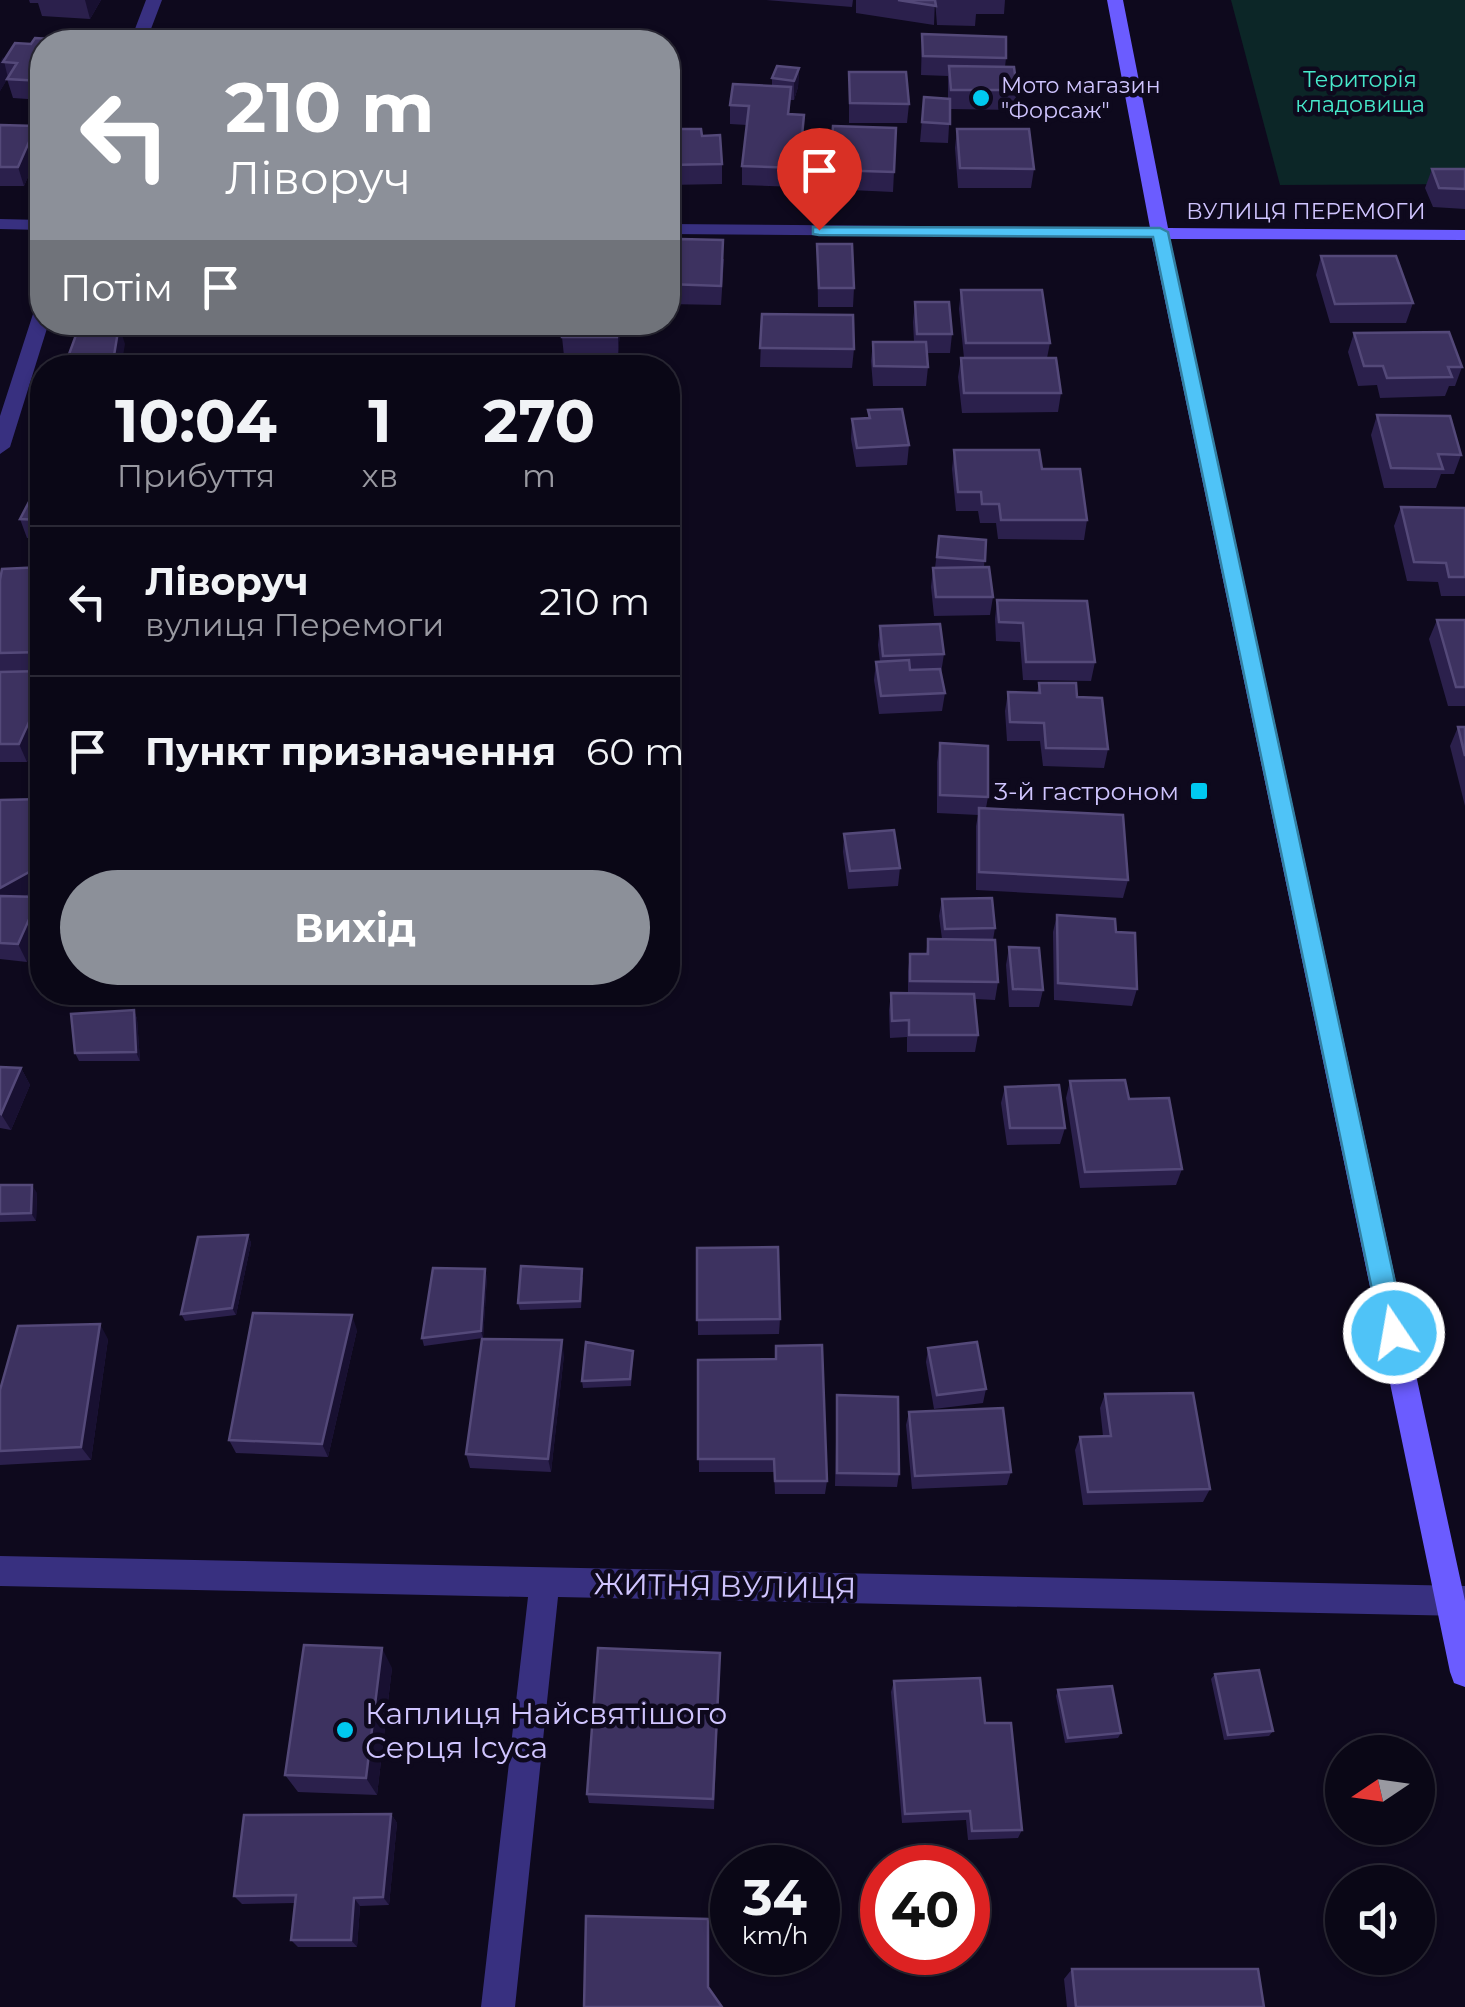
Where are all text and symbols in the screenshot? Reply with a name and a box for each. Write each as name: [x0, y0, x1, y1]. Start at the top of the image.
text: 210 m: [225, 64, 435, 150]
park label: Територія кладовища: [1295, 66, 1425, 118]
icon: left: [60, 70, 190, 200]
place label: Мото магазин "Форсаж": [1001, 72, 1161, 124]
marker: Мото магазин "Форсаж": [970, 87, 992, 109]
pin: [777, 128, 862, 231]
icon: arrive: [792, 143, 847, 198]
text: Ліворуч: [225, 150, 411, 205]
street label: ВУЛИЦЯ ПЕРЕМОГИ: [1186, 198, 1426, 225]
icon: arrive: [193, 260, 248, 315]
text: Потім: [60, 264, 173, 311]
text: 10:04: [115, 384, 277, 457]
text: 1: [368, 384, 392, 457]
text: 270: [483, 384, 595, 457]
text: Прибуття: [117, 456, 275, 495]
text: хв: [362, 456, 398, 495]
text: m: [522, 456, 556, 495]
text: Ліворуч: [145, 558, 309, 605]
icon: left: [60, 574, 115, 629]
text: 210 m: [539, 578, 650, 625]
text: вулиця Перемоги: [145, 605, 444, 644]
icon: arrive: [60, 724, 115, 779]
text: Пункт призначення: [145, 728, 556, 775]
text: 60 m: [586, 728, 685, 775]
place label: 3-й гастроном: [994, 776, 1179, 806]
marker: 3-й гастроном: [1188, 780, 1210, 802]
button: Вихід: [60, 870, 650, 985]
position arrow: [1342, 1281, 1446, 1385]
street label: ЖИТНЯ ВУЛИЦЯ: [593, 1565, 857, 1607]
place label: Каплиця Найсвятішого Серця Ісуса: [365, 1695, 727, 1766]
marker: Каплиця Найсвятішого Серця Ісуса: [334, 1719, 356, 1741]
north arrow: [1325, 1735, 1435, 1845]
map controls: [1325, 1735, 1435, 1975]
speed limit sign: 40: [860, 1845, 990, 1975]
button: sound: [1325, 1865, 1435, 1975]
text: 34: [743, 1867, 807, 1928]
text: km/h: [742, 1920, 808, 1950]

